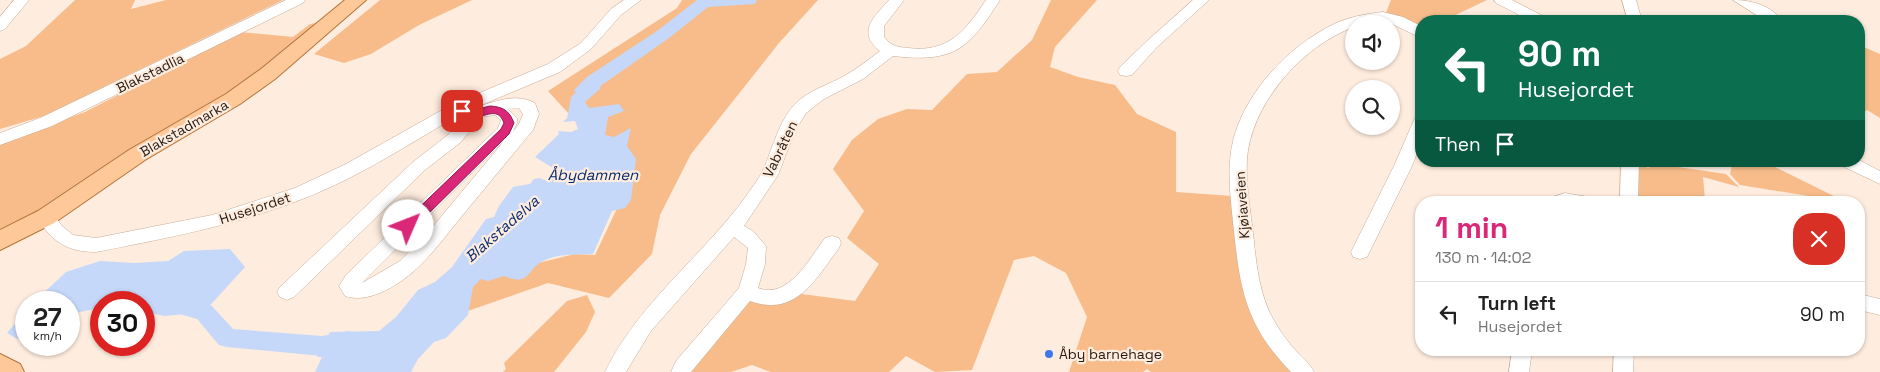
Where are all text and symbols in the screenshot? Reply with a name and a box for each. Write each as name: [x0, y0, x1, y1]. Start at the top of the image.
map controls: [1345, 15, 1400, 135]
button: sound: [1345, 15, 1400, 70]
text: 90 m: [1518, 32, 1601, 76]
icon: left: [1435, 35, 1500, 100]
street label: Blakstadlia: [113, 49, 187, 97]
text: Husejordet: [1518, 75, 1634, 103]
button: search: [1345, 80, 1400, 135]
pin: [441, 90, 483, 132]
street label: Blakstadmarka: [136, 95, 232, 161]
icon: arrive: [448, 97, 476, 125]
street label: Vabråten: [759, 118, 801, 180]
icon: arrive: [1491, 130, 1519, 158]
text: Then: [1435, 132, 1481, 157]
water label: Åbydammen: [548, 165, 639, 184]
street label: Kjøiaveien: [1231, 171, 1253, 239]
street label: Husejordet: [217, 188, 293, 228]
water label: Blakstadelva: [461, 191, 543, 266]
position arrow: [381, 199, 433, 251]
text: 1 min: [1435, 208, 1508, 247]
button: close: [1793, 213, 1845, 265]
text: 130 m · 14:02: [1435, 247, 1531, 268]
speed limit sign: 30: [90, 291, 155, 356]
text: Turn left: [1478, 291, 1556, 316]
icon: left: [1435, 300, 1463, 328]
text: 27: [33, 301, 62, 333]
text: 90 m: [1800, 302, 1845, 327]
text: Husejordet: [1478, 316, 1563, 337]
text: km/h: [33, 328, 62, 344]
place label: Åby barnehage: [1059, 345, 1162, 363]
marker: Åby barnehage: [1043, 348, 1055, 360]

